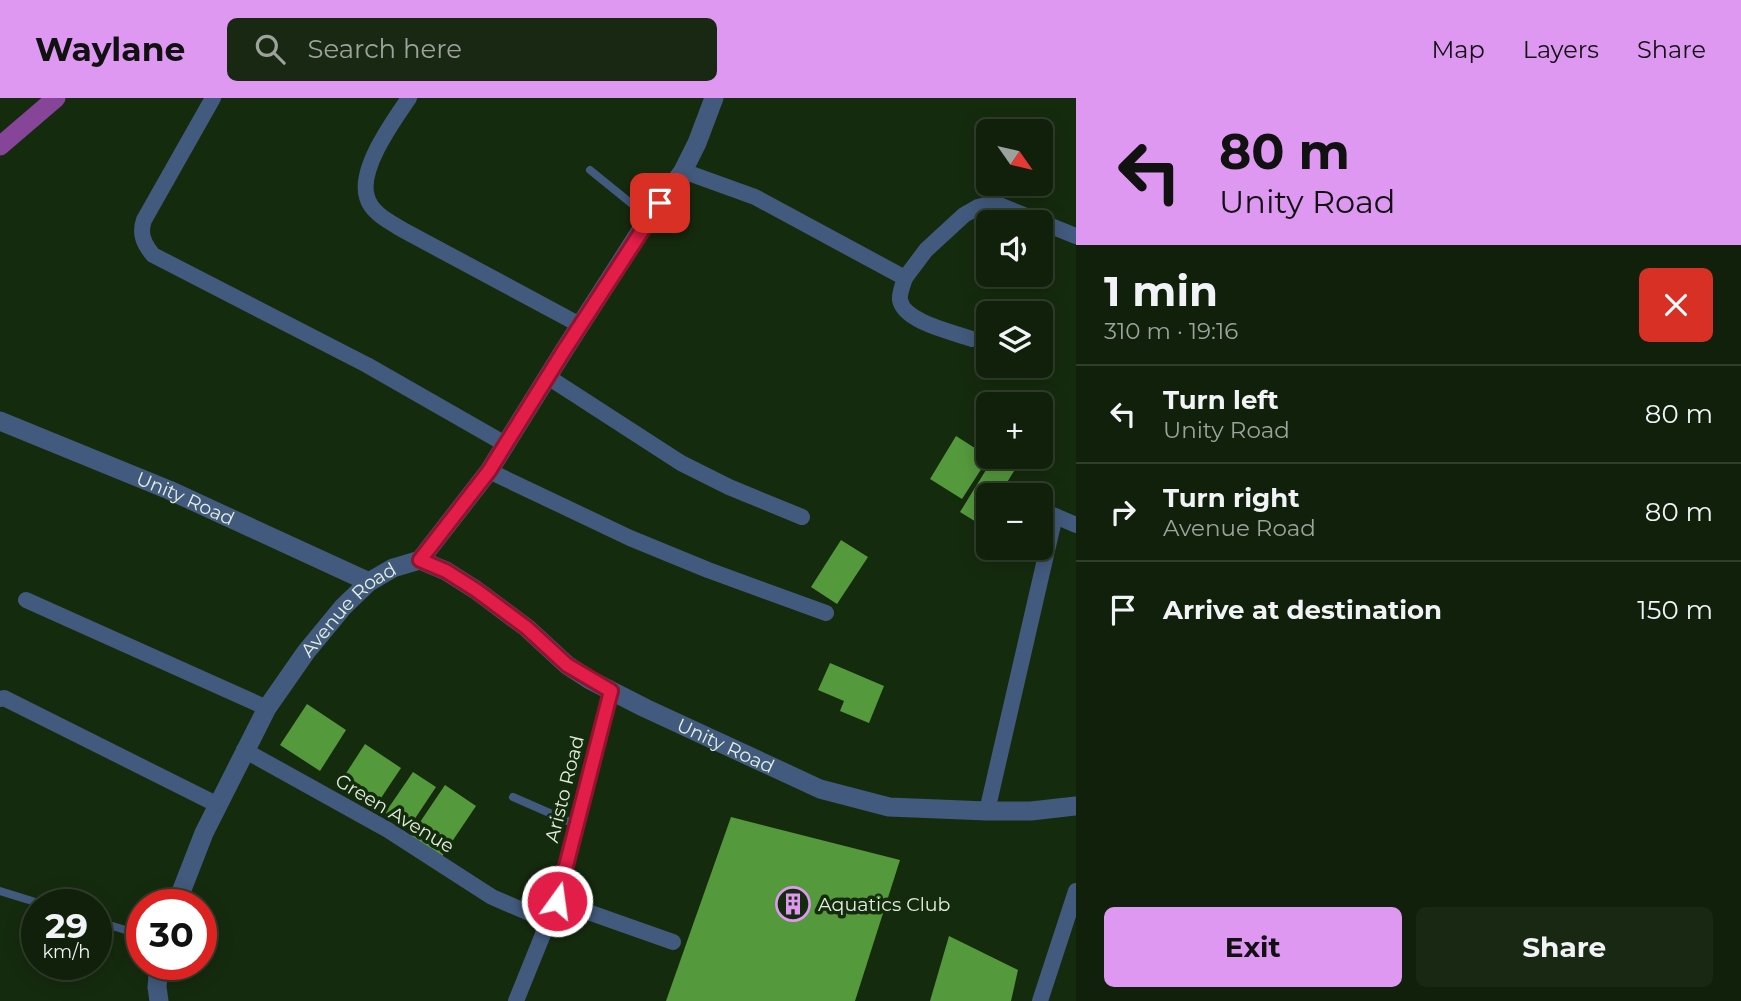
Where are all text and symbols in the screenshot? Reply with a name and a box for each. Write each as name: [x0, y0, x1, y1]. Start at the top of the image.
search box: [227, 18, 717, 81]
text: Waylane: [35, 29, 185, 69]
icon: search: [251, 30, 289, 68]
text: Search here: [307, 33, 462, 65]
text: Map: [1431, 35, 1485, 64]
text: Layers: [1523, 35, 1599, 64]
text: Share: [1637, 35, 1706, 64]
north arrow: [976, 119, 1054, 196]
map controls: [976, 119, 1053, 560]
text: 80 m: [1219, 122, 1350, 181]
icon: left: [1104, 126, 1195, 217]
pin: [630, 173, 690, 233]
text: Unity Road: [1219, 182, 1396, 221]
icon: arrive: [641, 184, 679, 222]
button: sound: [976, 210, 1053, 287]
text: 1 min: [1104, 265, 1218, 317]
button: close: [1639, 268, 1713, 342]
button: layers: [976, 301, 1053, 378]
text: 310 m · 19:16: [1104, 317, 1238, 345]
text: Turn left: [1163, 384, 1279, 416]
button: +: [976, 392, 1053, 469]
icon: left: [1104, 395, 1142, 433]
text: 80 m: [1645, 398, 1713, 430]
text: Unity Road: [1163, 416, 1290, 444]
street label: Unity Road: [133, 467, 238, 531]
text: Turn right: [1163, 482, 1299, 514]
button: −: [976, 483, 1053, 560]
icon: right: [1104, 493, 1142, 531]
text: 80 m: [1645, 496, 1713, 528]
text: Avenue Road: [1163, 514, 1316, 542]
street label: Avenue Road: [296, 558, 400, 662]
icon: arrive: [1104, 591, 1142, 629]
text: Arrive at destination: [1163, 594, 1442, 626]
text: 150 m: [1637, 594, 1713, 626]
street label: Unity Road: [673, 713, 778, 778]
street label: Aristo Road: [540, 733, 589, 845]
street label: Green Avenue: [331, 769, 458, 858]
position arrow: [520, 864, 594, 938]
building icon: Aquatics Club: [774, 885, 812, 923]
speed limit sign: 30: [126, 889, 217, 980]
place label: Aquatics Club: [818, 893, 951, 916]
text: 29: [45, 904, 88, 947]
button: Exit: [1104, 907, 1402, 987]
button: Share: [1416, 907, 1713, 987]
text: km/h: [42, 941, 91, 963]

